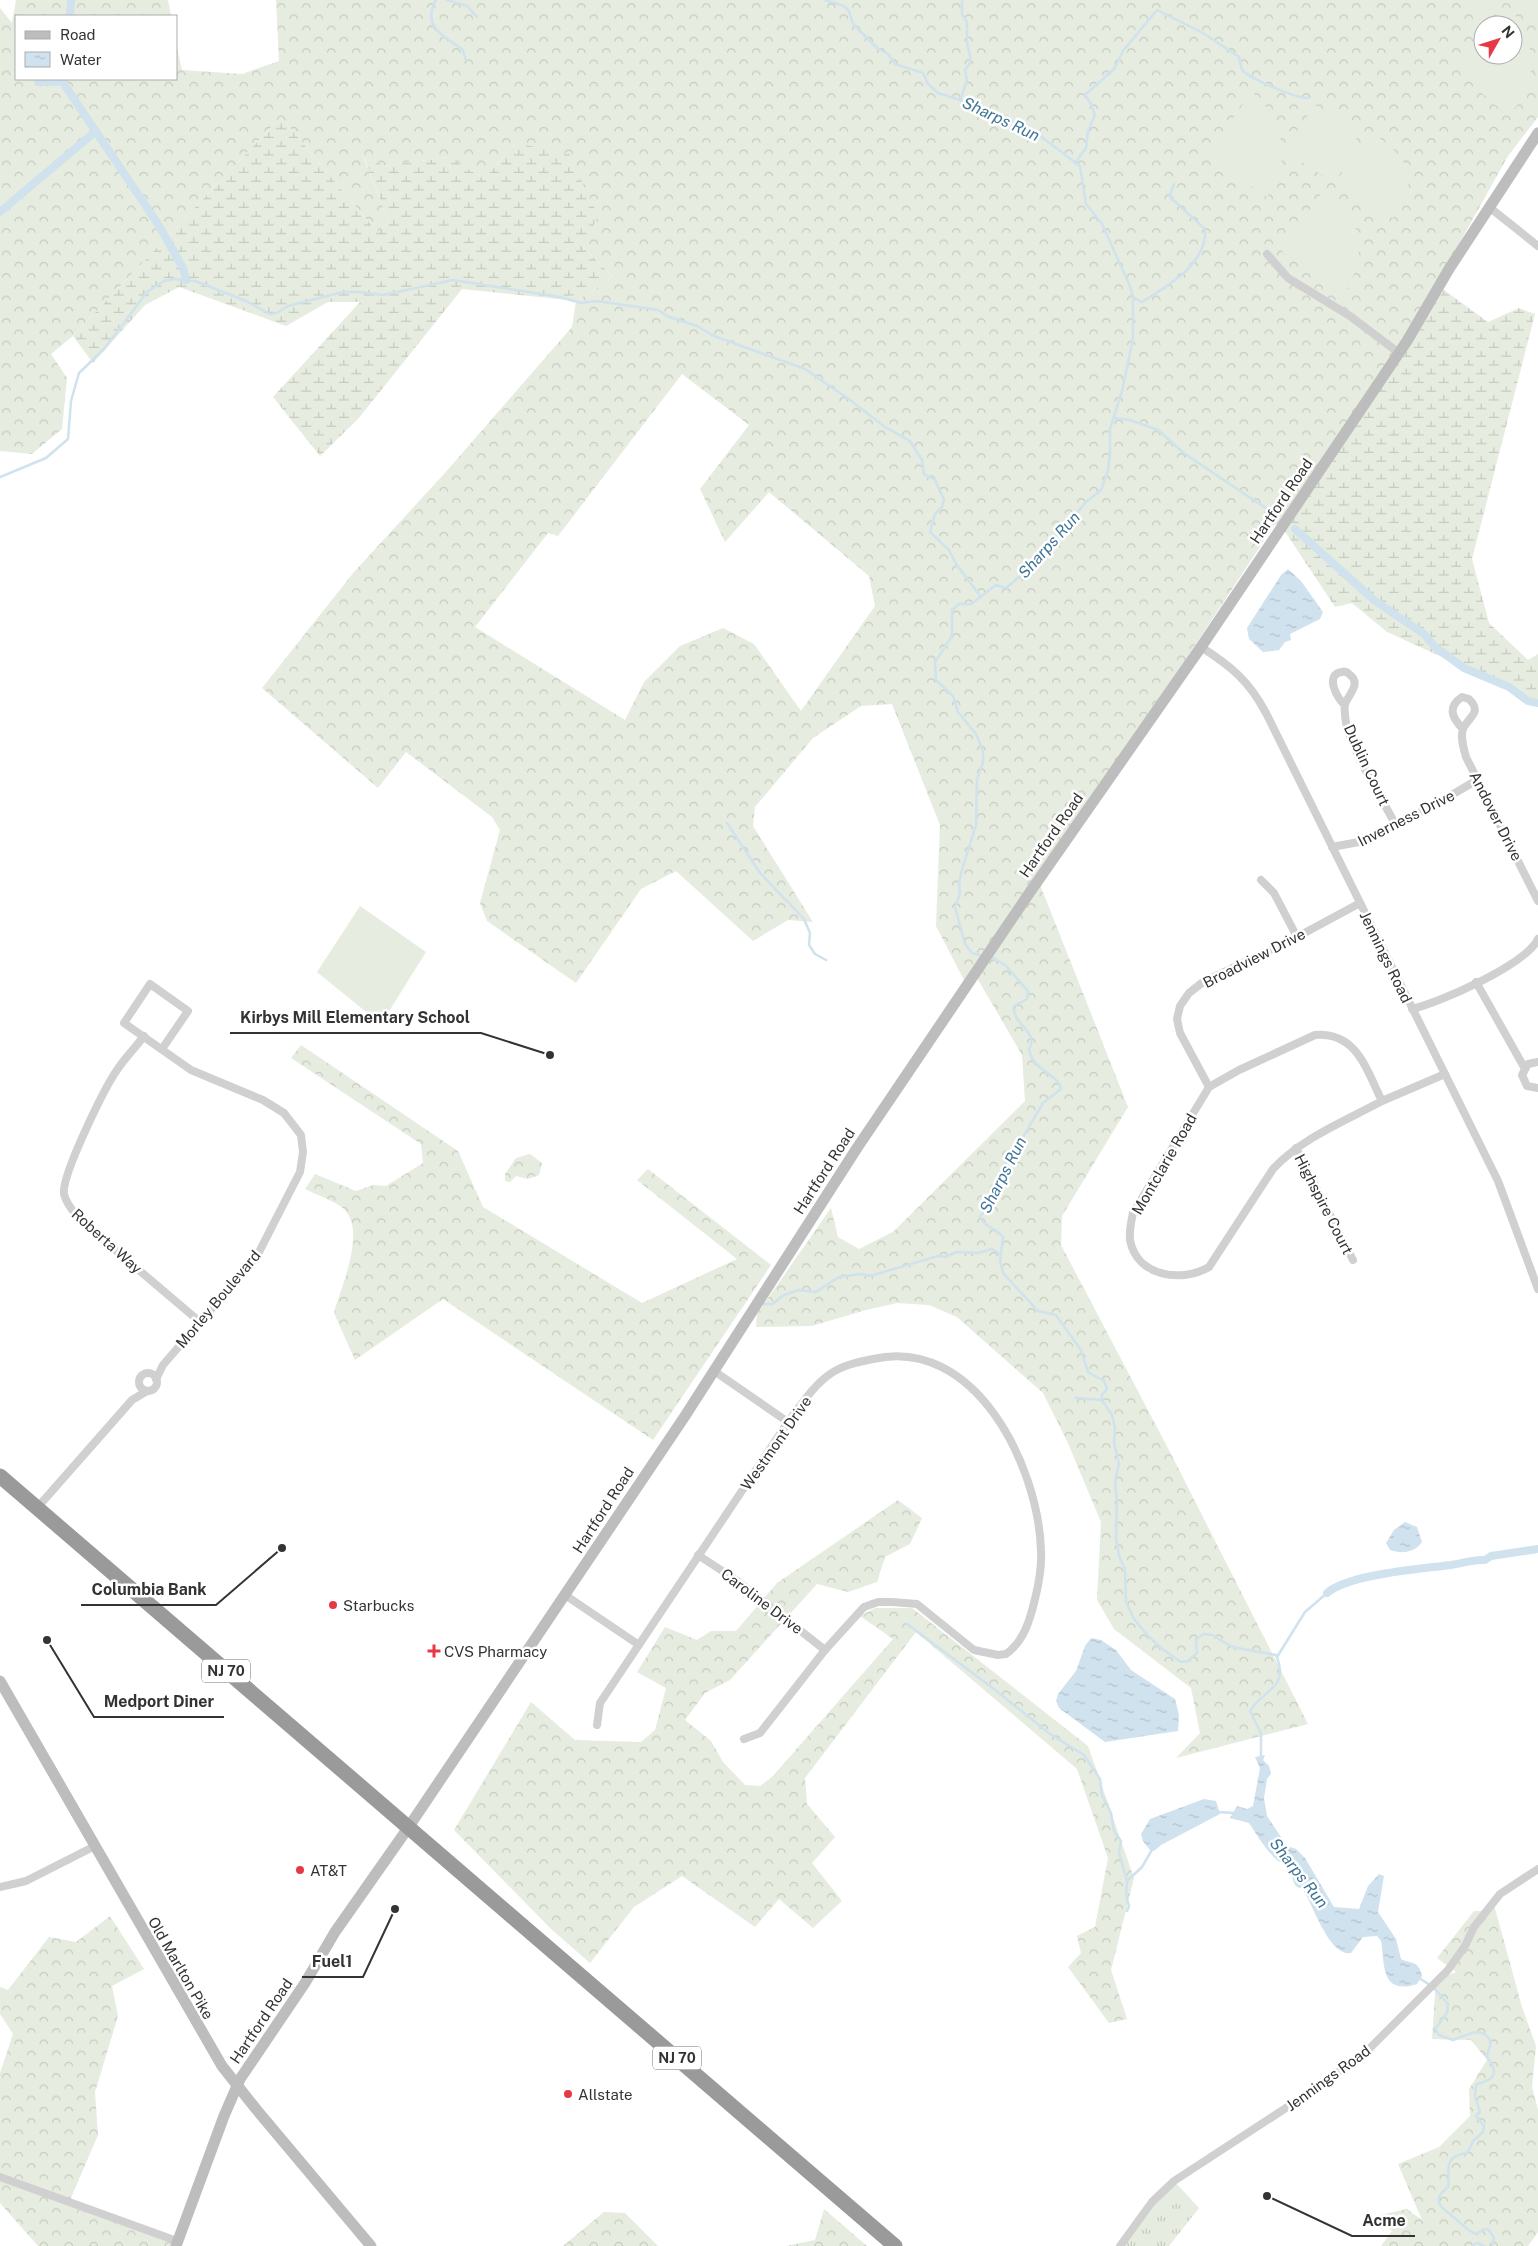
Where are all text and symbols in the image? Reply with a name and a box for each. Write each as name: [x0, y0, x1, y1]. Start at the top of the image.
legend: [15, 15, 178, 80]
north arrow: [1473, 15, 1523, 65]
text: N: [1498, 23, 1518, 41]
text: Road: [60, 26, 96, 43]
text: Water: [60, 51, 102, 68]
water label: Sharps Run: [959, 93, 1043, 145]
street label: Hartford Road: [1246, 455, 1316, 547]
water label: Sharps Run: [1014, 508, 1084, 582]
street label: Dublin Court: [1341, 722, 1393, 809]
street label: Andover Drive: [1466, 769, 1526, 863]
street label: Inverness Drive: [1355, 786, 1457, 850]
street label: Hartford Road: [1016, 790, 1086, 880]
street label: Jennings Road: [1356, 908, 1416, 1006]
street label: Broadview Drive: [1200, 925, 1308, 991]
callout: Kirbys Mill Elementary School: [230, 1002, 481, 1033]
text: Kirbys Mill Elementary School: [240, 1008, 470, 1027]
street label: Montclarie Road: [1128, 1111, 1200, 1217]
street label: Hartford Road: [790, 1125, 858, 1217]
water label: Sharps Run: [976, 1134, 1030, 1216]
street label: Highspire Court: [1291, 1151, 1357, 1257]
street label: Roberta Way: [68, 1205, 146, 1277]
street label: Morley Boulevard: [172, 1247, 264, 1351]
street label: Westmont Drive: [737, 1393, 815, 1493]
street label: Hartford Road: [569, 1464, 637, 1556]
street label: Caroline Drive: [718, 1565, 806, 1637]
callout: Columbia Bank: [81, 1574, 216, 1605]
text: Columbia Bank: [91, 1580, 207, 1599]
place label: Starbucks: [343, 1597, 414, 1614]
marker: Starbucks: [327, 1599, 339, 1611]
place label: CVS Pharmacy: [444, 1643, 547, 1660]
marker: CVS Pharmacy: [428, 1645, 440, 1657]
road number: NJ 70: [202, 1660, 250, 1682]
callout: Medport Diner: [94, 1686, 224, 1717]
text: Medport Diner: [104, 1692, 215, 1711]
water label: Sharps Run: [1266, 1834, 1332, 1912]
place label: AT&T: [310, 1862, 347, 1879]
marker: AT&T: [294, 1864, 306, 1876]
street label: Old Marlton Pike: [145, 1914, 217, 2022]
callout: Fuel1: [302, 1946, 363, 1977]
text: Fuel1: [312, 1952, 352, 1971]
street label: Hartford Road: [226, 1975, 296, 2067]
street label: Jennings Road: [1283, 2042, 1373, 2114]
road number: NJ 70: [653, 2046, 701, 2070]
place label: Allstate: [578, 2086, 633, 2103]
marker: Allstate: [562, 2088, 574, 2100]
callout: Acme: [1352, 2205, 1415, 2236]
text: Acme: [1362, 2211, 1406, 2230]

